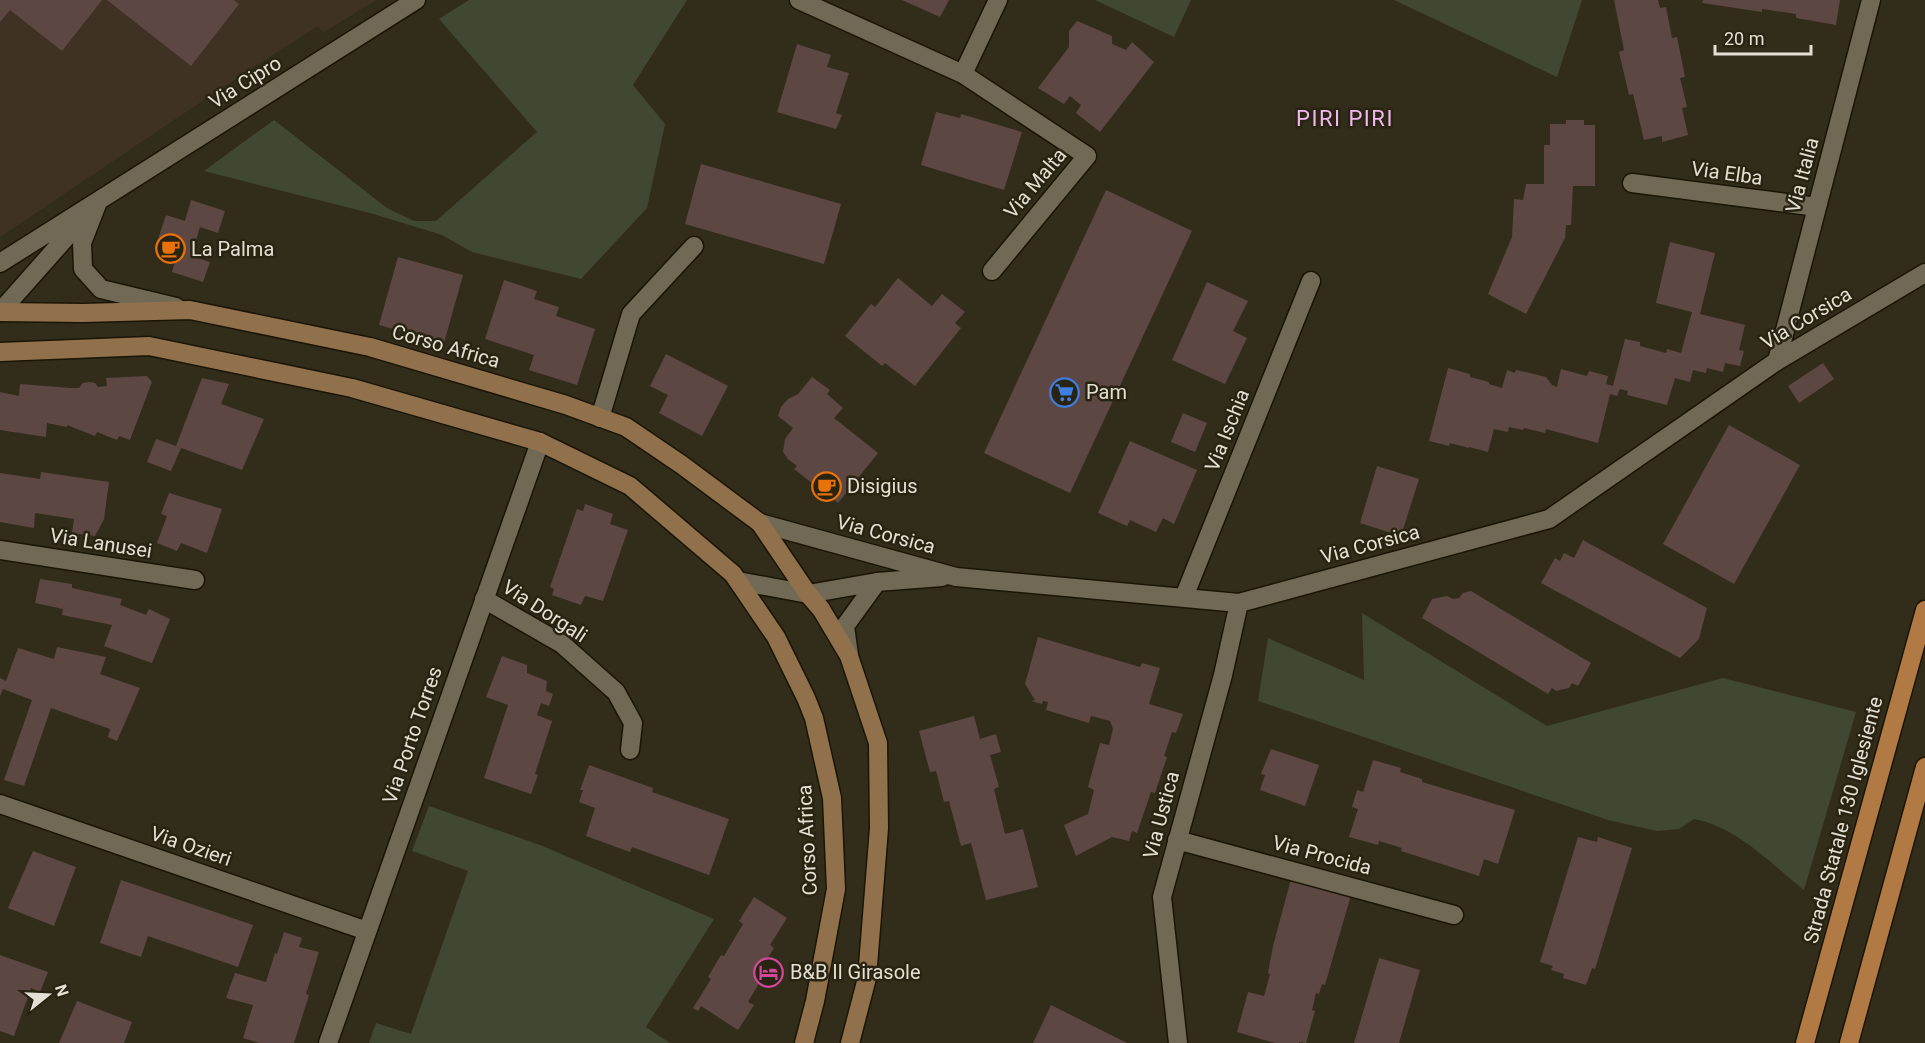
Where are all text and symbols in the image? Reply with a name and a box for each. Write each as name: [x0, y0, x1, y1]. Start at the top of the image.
scale bar: [1715, 18, 1811, 56]
text: 20 m: [1724, 28, 1764, 49]
street label: Via Cipro: [204, 50, 286, 114]
district label: PIRI PIRI: [1296, 106, 1394, 131]
street label: Via Italia: [1780, 135, 1824, 215]
street label: Via Malta: [999, 143, 1071, 223]
street label: Via Elba: [1690, 156, 1764, 190]
cafe icon: La Palma: [154, 233, 186, 265]
place label: La Palma: [191, 237, 274, 261]
street label: Via Corsica: [1756, 282, 1856, 354]
street label: Corso Africa: [389, 319, 503, 373]
supermarket icon: Pam: [1049, 376, 1081, 408]
place label: Pam: [1086, 380, 1127, 404]
street label: Via Ischia: [1200, 385, 1254, 475]
cafe icon: Disigius: [810, 470, 842, 502]
place label: Disigius: [847, 474, 918, 498]
street label: Via Corsica: [834, 509, 938, 559]
street label: Via Corsica: [1318, 519, 1422, 569]
street label: Via Lanusei: [48, 523, 154, 563]
street label: Via Dorgali: [498, 575, 592, 647]
street label: Via Porto Torres: [377, 663, 447, 807]
street label: Strada Statale 130 Iglesiente: [1798, 694, 1888, 946]
street label: Via Ustica: [1138, 769, 1184, 861]
street label: Corso Africa: [792, 784, 822, 896]
street label: Via Ozieri: [147, 821, 235, 871]
street label: Via Procida: [1270, 830, 1374, 880]
hotel icon: B&B Il Girasole: [753, 956, 785, 988]
place label: B&B Il Girasole: [790, 960, 921, 984]
north arrow: [18, 965, 78, 1025]
text: N: [51, 982, 73, 999]

